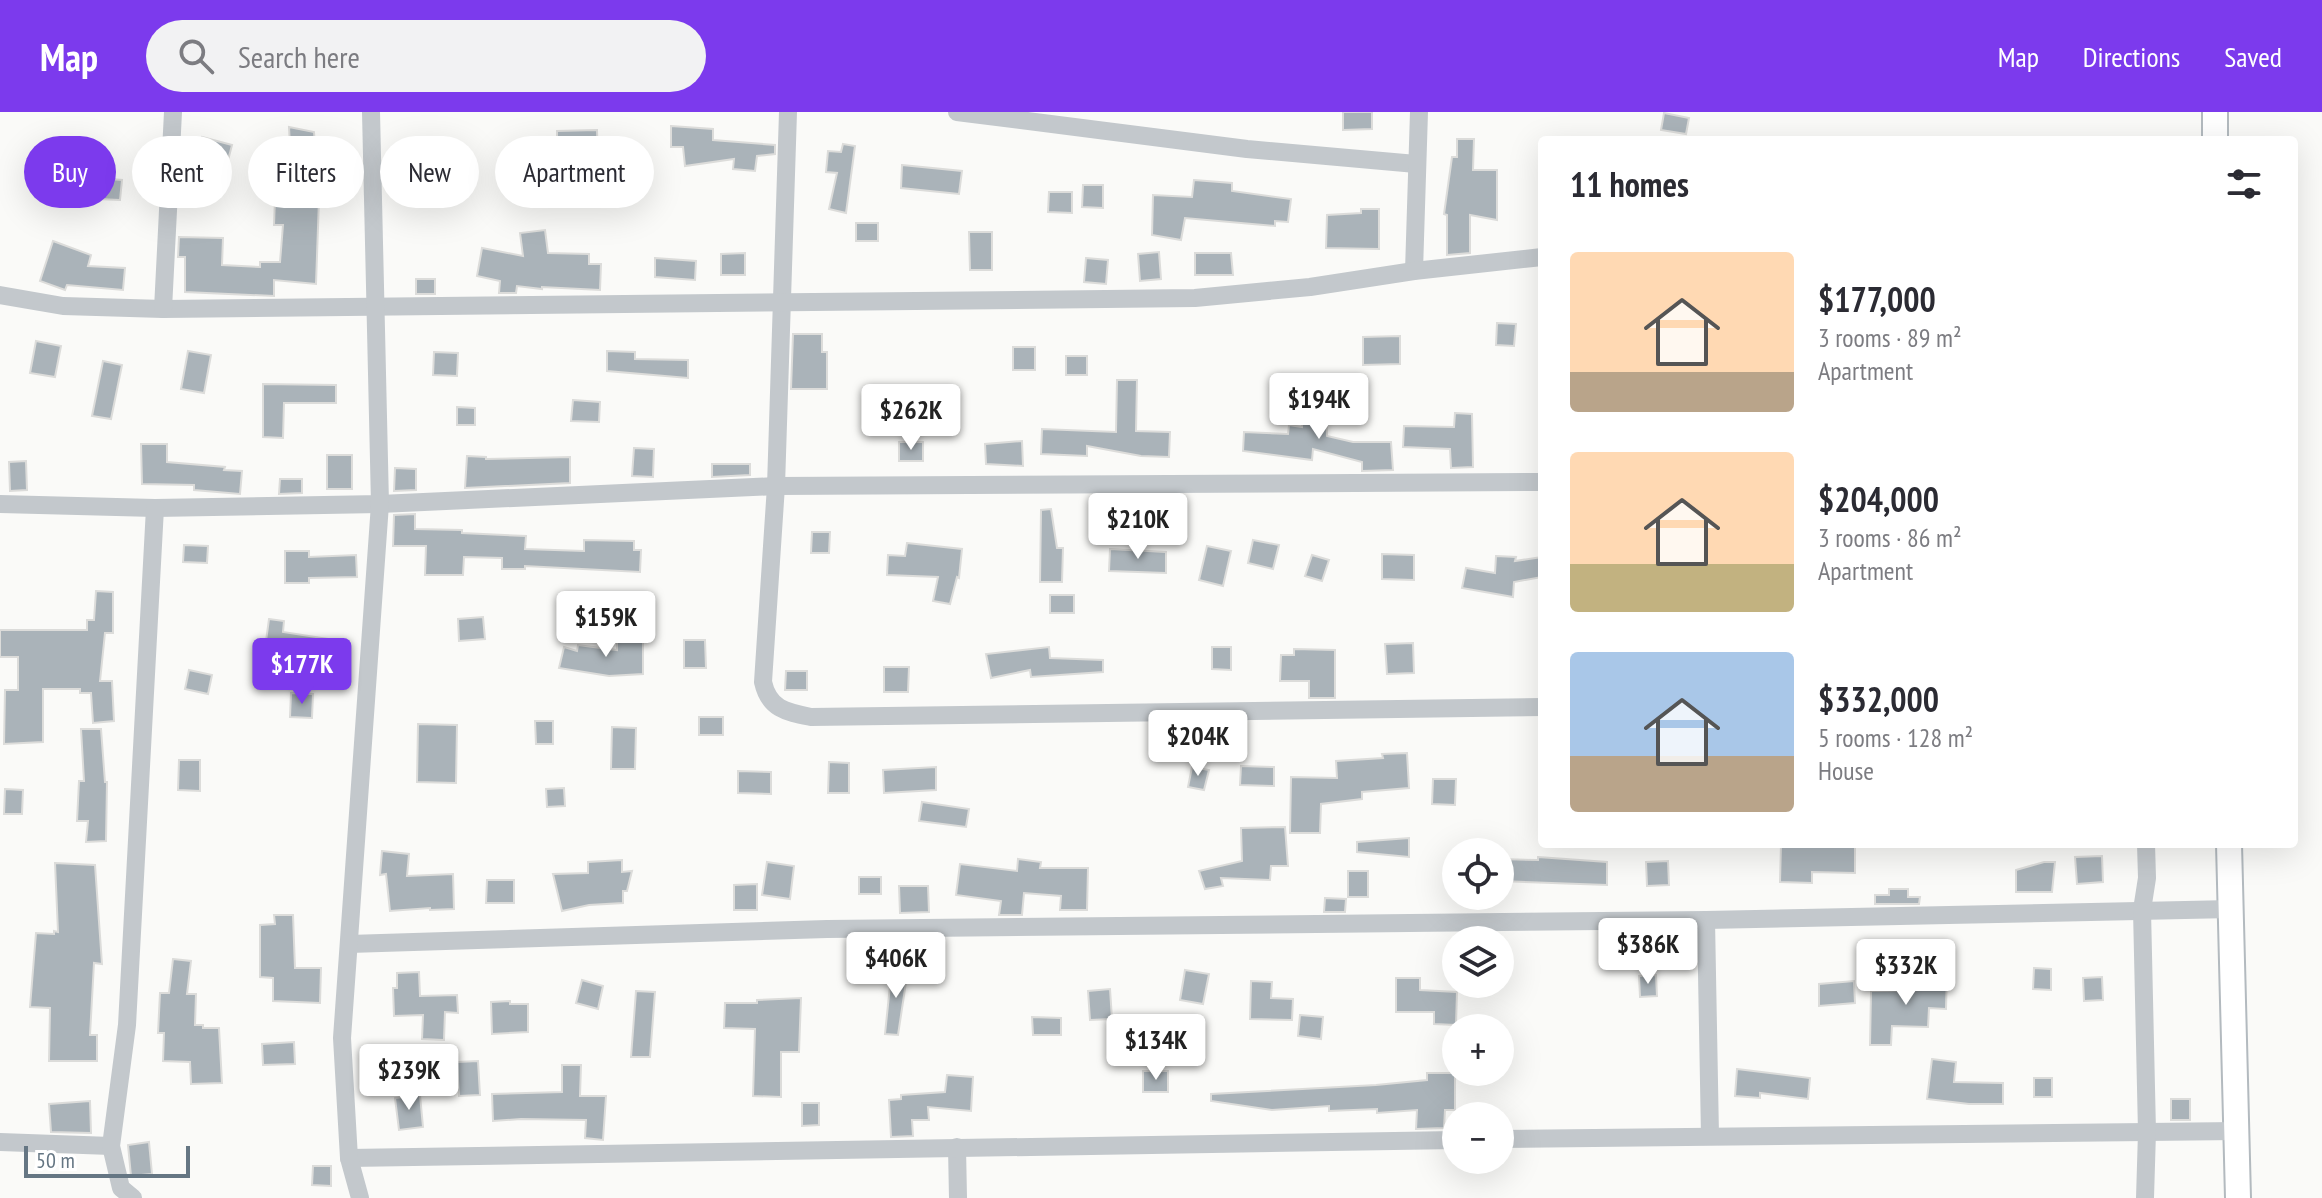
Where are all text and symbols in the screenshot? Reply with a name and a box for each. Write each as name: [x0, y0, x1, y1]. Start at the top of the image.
search box: [146, 20, 706, 92]
text: Map: [40, 32, 98, 81]
icon: search: [174, 34, 218, 78]
text: Search here: [238, 37, 360, 76]
text: Map: [1998, 38, 2039, 75]
text: Directions: [2083, 38, 2180, 75]
text: Saved: [2224, 38, 2282, 75]
chip: Buy: [24, 136, 116, 208]
chip: Rent: [132, 136, 232, 208]
chip: Filters: [248, 136, 364, 208]
chip: New: [380, 136, 479, 208]
chip: Apartment: [495, 136, 654, 208]
text: 11 homes: [1570, 162, 1689, 206]
icon: filters: [2222, 162, 2266, 206]
text: $177,000: [1818, 277, 1936, 321]
icon: home: [1634, 284, 1730, 380]
text: 3 rooms · 89 m²: [1818, 321, 1962, 354]
text: Apartment: [1818, 354, 1913, 387]
pin: $194K: [1263, 373, 1375, 441]
text: $194K: [1287, 382, 1351, 415]
pin: $262K: [855, 384, 967, 452]
text: $262K: [879, 393, 943, 426]
text: $204,000: [1818, 477, 1939, 521]
icon: home: [1634, 484, 1730, 580]
pin: $210K: [1082, 493, 1194, 561]
text: $210K: [1106, 502, 1170, 535]
text: 3 rooms · 86 m²: [1818, 521, 1962, 554]
text: Apartment: [1818, 554, 1913, 587]
pin: $159K: [550, 591, 662, 659]
text: $159K: [574, 600, 638, 633]
pin: $177K: [246, 638, 358, 706]
text: $177K: [270, 647, 334, 680]
text: $332,000: [1818, 677, 1939, 721]
icon: home: [1634, 684, 1730, 780]
pin: $204K: [1142, 710, 1254, 778]
text: $204K: [1166, 719, 1230, 752]
text: 5 rooms · 128 m²: [1818, 721, 1973, 754]
text: House: [1818, 754, 1874, 787]
map controls: [1442, 838, 1514, 1174]
button: locate: [1442, 838, 1514, 910]
pin: $386K: [1592, 918, 1704, 986]
button: layers: [1442, 926, 1514, 998]
text: $386K: [1616, 927, 1680, 960]
pin: $406K: [840, 932, 952, 1000]
pin: $332K: [1850, 939, 1962, 1007]
text: $406K: [864, 941, 928, 974]
text: $332K: [1874, 948, 1938, 981]
pin: $134K: [1100, 1014, 1212, 1082]
button: +: [1442, 1014, 1514, 1086]
text: $134K: [1124, 1023, 1188, 1056]
pin: $239K: [353, 1044, 465, 1112]
text: $239K: [377, 1053, 441, 1086]
button: −: [1442, 1102, 1514, 1174]
scale bar: [24, 1142, 190, 1178]
text: 50 m: [36, 1146, 75, 1174]

